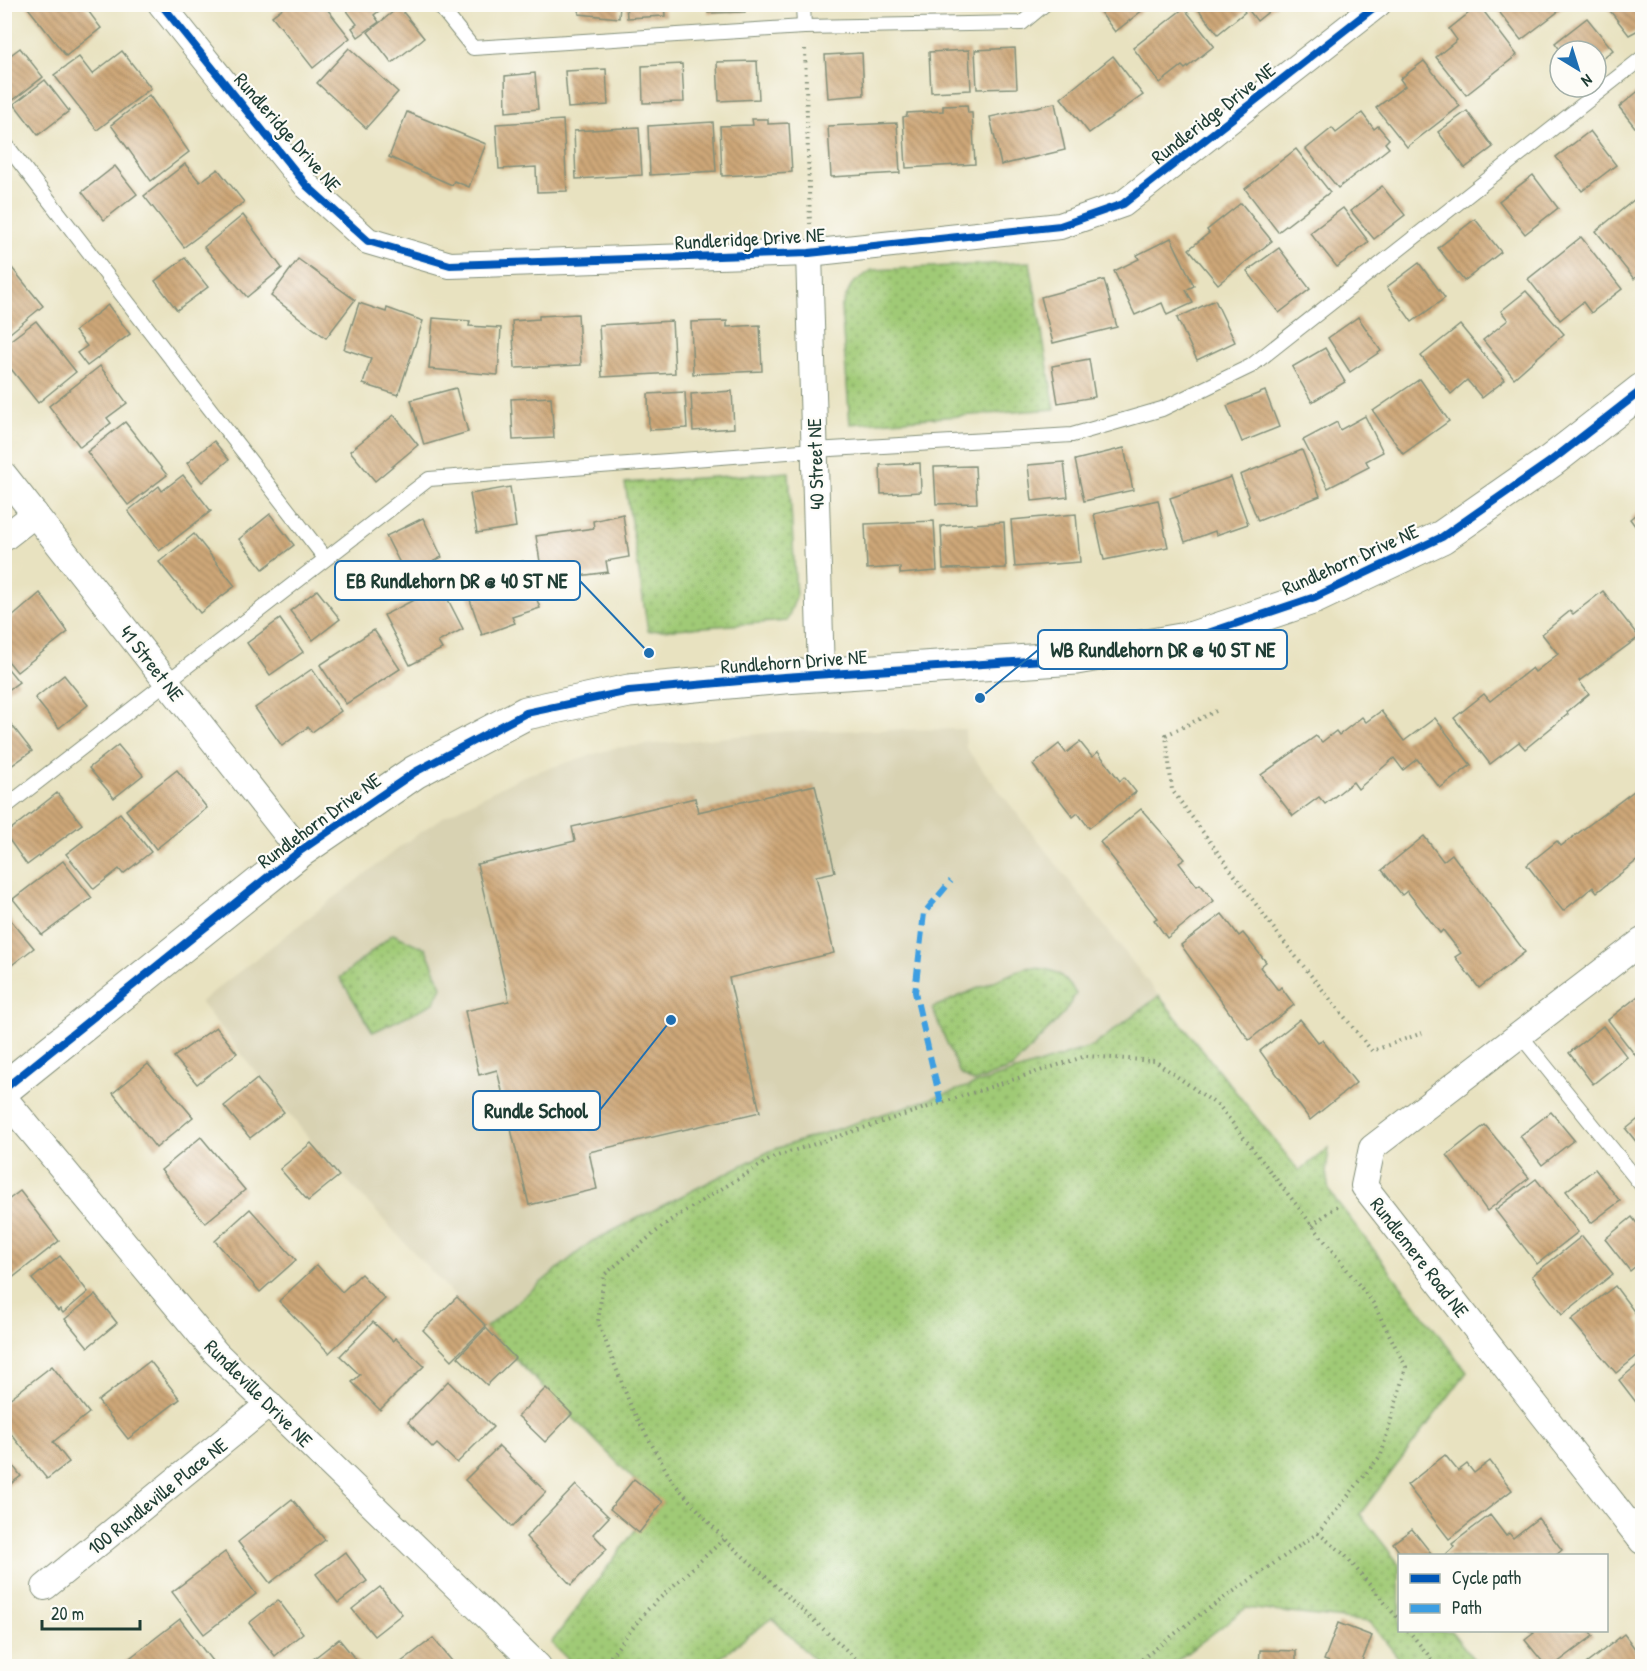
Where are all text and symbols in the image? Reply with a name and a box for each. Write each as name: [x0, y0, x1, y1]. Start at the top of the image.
north arrow: [1548, 39, 1608, 99]
street label: Rundleridge Drive NE: [1145, 56, 1281, 170]
street label: Rundleridge Drive NE: [228, 66, 348, 198]
text: N: [1577, 70, 1597, 92]
street label: Rundleridge Drive NE: [674, 221, 826, 255]
street label: 40 Street NE: [800, 418, 830, 510]
street label: Rundlehorn Drive NE: [1277, 517, 1423, 601]
callout: EB Rundlehorn DR @ 40 ST NE: [335, 561, 580, 600]
text: EB Rundlehorn DR @ 40 ST NE: [346, 566, 569, 595]
street label: 41 Street NE: [114, 619, 190, 707]
callout: WB Rundlehorn DR @ 40 ST NE: [1038, 630, 1287, 669]
text: WB Rundlehorn DR @ 40 ST NE: [1050, 635, 1276, 664]
street label: Rundlehorn Drive NE: [720, 642, 868, 680]
street label: Rundlehorn Drive NE: [252, 766, 386, 874]
callout: Rundle School: [473, 1091, 600, 1130]
text: Rundle School: [484, 1096, 588, 1125]
street label: Rundlemere Road NE: [1364, 1191, 1476, 1323]
street label: Rundleville Drive NE: [199, 1333, 319, 1453]
street label: 100 Rundleville Place NE: [81, 1431, 233, 1561]
legend: [1398, 1554, 1608, 1632]
text: Cycle path: [1452, 1565, 1522, 1590]
scale bar: [42, 1593, 140, 1631]
text: Path: [1452, 1595, 1482, 1620]
text: 20 m: [51, 1601, 84, 1626]

